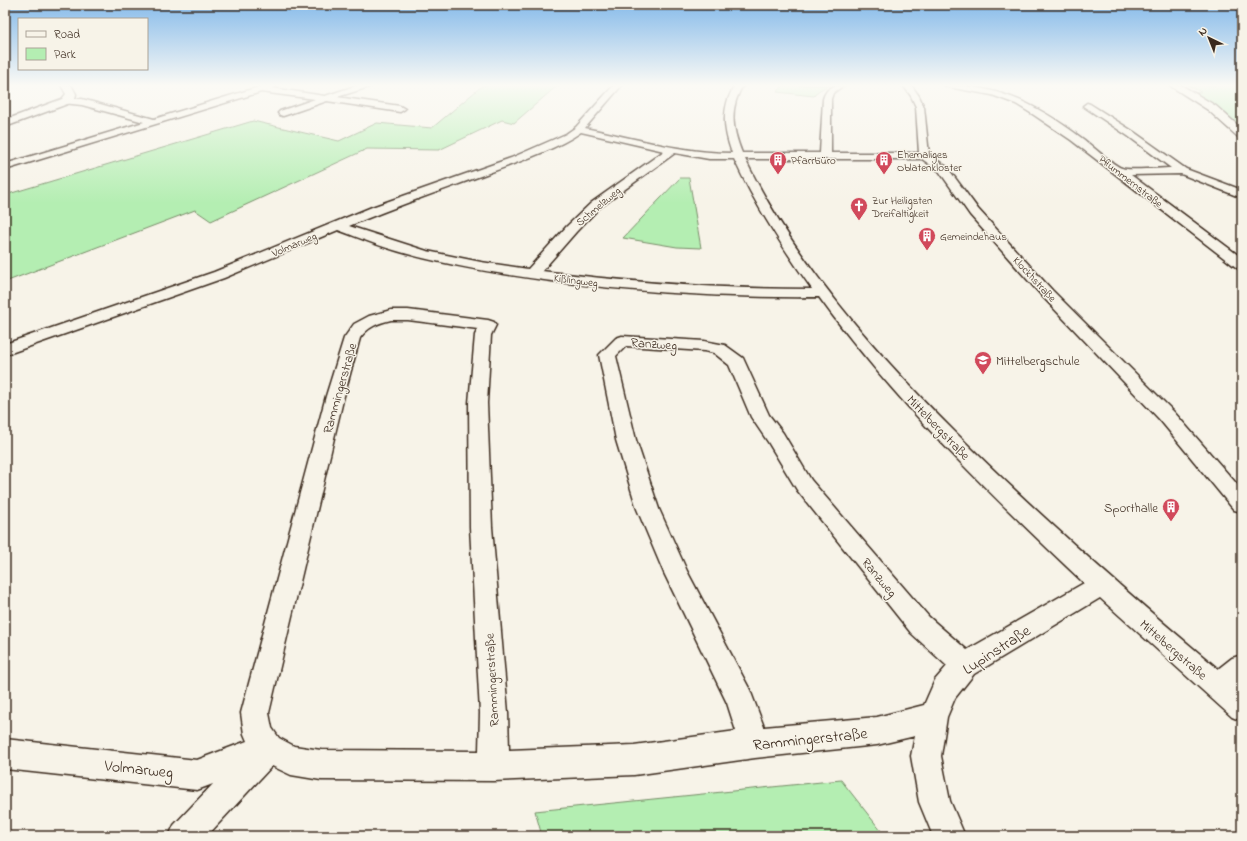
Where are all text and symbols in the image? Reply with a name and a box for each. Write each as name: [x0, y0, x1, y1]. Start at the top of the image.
legend: [18, 18, 148, 70]
north arrow: [1189, 18, 1229, 58]
text: N: [1195, 23, 1211, 40]
text: Road: [54, 26, 80, 44]
text: Park: [54, 46, 76, 64]
place label: Ehemaliges Oblatenkloster: [897, 147, 962, 176]
building icon: Pfarrbüro: [768, 150, 788, 175]
building icon: Ehemaliges Oblatenkloster: [874, 150, 894, 175]
street label: Pflummernstraße: [1095, 152, 1166, 212]
place label: Pfarrbüro: [791, 153, 836, 169]
street label: Schmelzweg: [573, 183, 625, 231]
place label: Zur Heiligsten Dreifaltigkeit: [871, 193, 932, 223]
church icon: Zur Heiligsten Dreifaltigkeit: [849, 196, 869, 221]
building icon: Gemeindehaus: [917, 226, 937, 251]
street label: Volmarweg: [269, 228, 320, 263]
place label: Gemeindehaus: [940, 229, 1007, 245]
street label: Klockhstraße: [1009, 253, 1060, 306]
street label: Kißlingweg: [553, 270, 599, 293]
street label: Ranzweg: [630, 333, 678, 357]
street label: Rammingerstraße: [318, 341, 363, 436]
school or university icon: Mittelbergschule: [973, 350, 993, 375]
place label: Mittelbergschule: [996, 352, 1080, 372]
street label: Mittelbergstraße: [901, 391, 974, 466]
building icon: Sporthalle: [1161, 497, 1181, 522]
place label: Sporthalle: [1104, 499, 1158, 518]
street label: Ranzweg: [856, 554, 901, 603]
street label: Mittelbergstraße: [1134, 615, 1211, 686]
street label: Lupinstraße: [958, 619, 1037, 682]
street label: Rammingerstraße: [481, 633, 505, 727]
street label: Rammingerstraße: [752, 722, 870, 758]
street label: Volmarweg: [102, 754, 174, 786]

